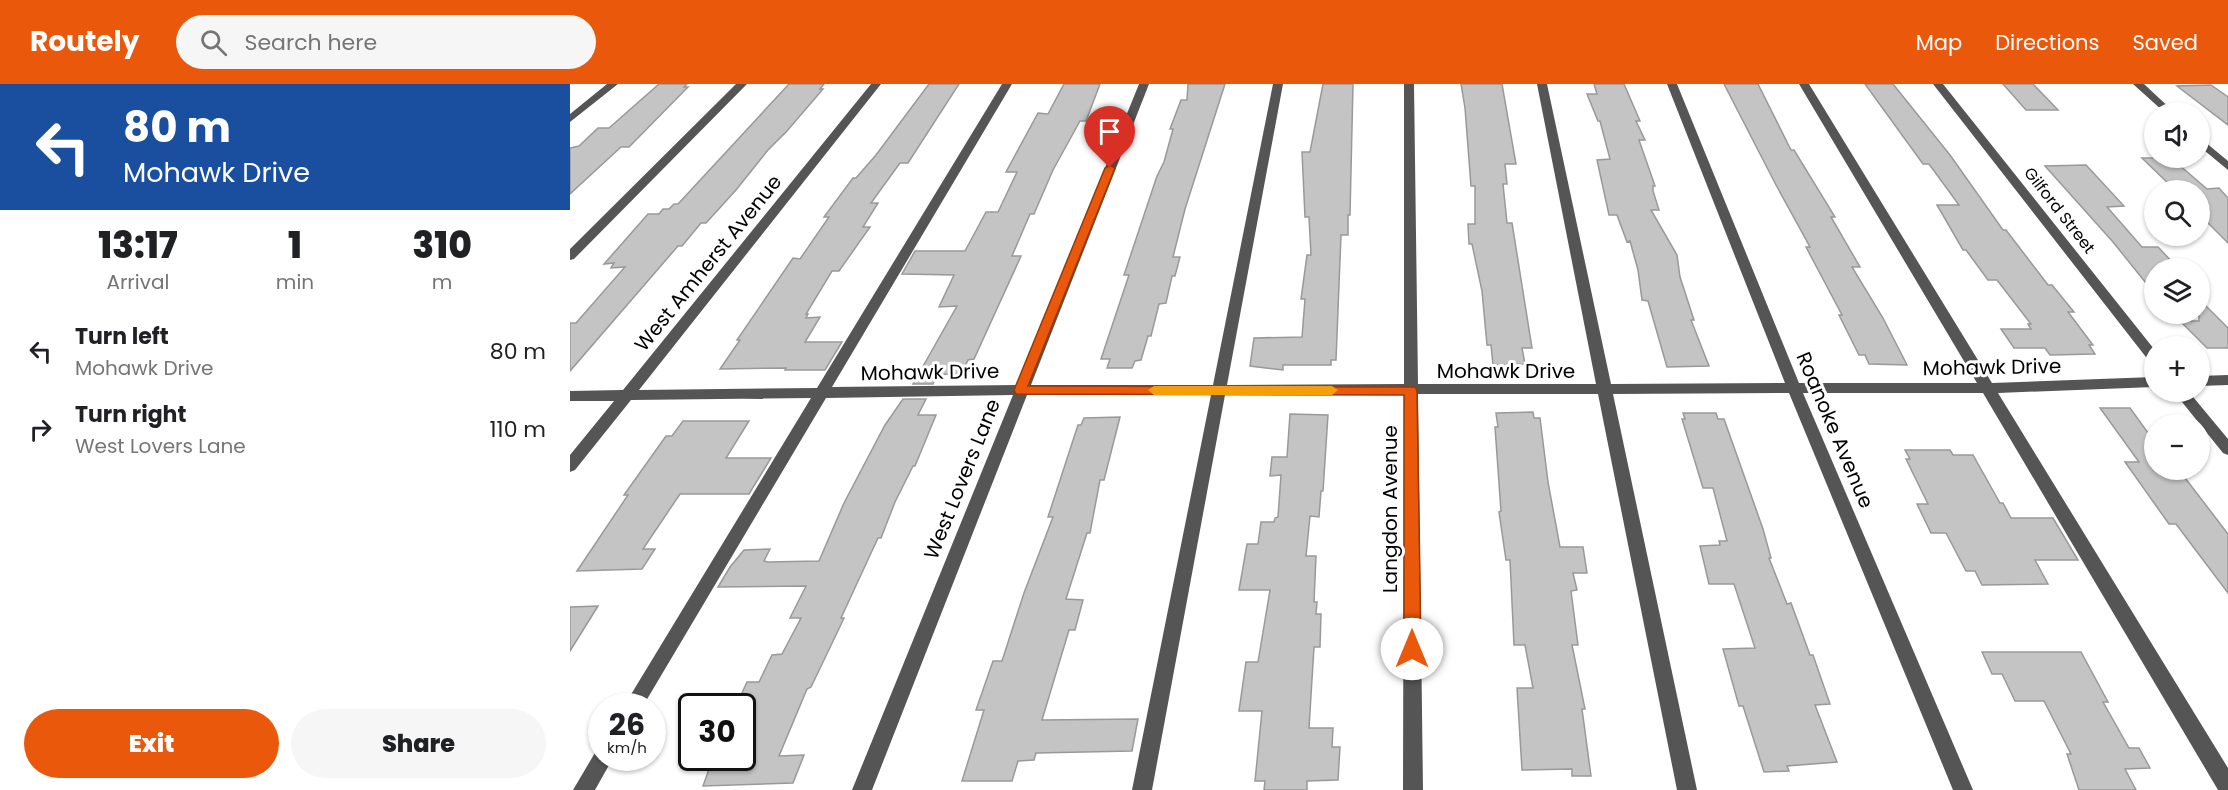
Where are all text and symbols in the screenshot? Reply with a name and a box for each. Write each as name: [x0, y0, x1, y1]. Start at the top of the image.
search box: [176, 15, 596, 69]
text: Routely: [30, 22, 140, 61]
icon: search: [197, 26, 230, 59]
text: Search here: [245, 27, 377, 58]
text: Map: [1916, 28, 1962, 57]
text: Directions: [1995, 28, 2099, 57]
text: Saved: [2132, 28, 2198, 57]
text: 80 m: [123, 98, 231, 157]
map controls: [2144, 102, 2210, 480]
button: sound: [2144, 102, 2210, 168]
pin: [1084, 106, 1135, 168]
icon: left: [24, 108, 102, 186]
icon: arrive: [1093, 115, 1126, 148]
text: Mohawk Drive: [123, 154, 310, 191]
street label: Gilford Street: [2019, 162, 2101, 258]
street label: West Amherst Avenue: [628, 169, 788, 357]
button: search: [2144, 180, 2210, 246]
text: 13:17: [98, 220, 178, 271]
text: 1: [288, 220, 302, 271]
text: 310: [412, 220, 472, 271]
button: layers: [2144, 258, 2210, 324]
text: Arrival: [106, 268, 169, 296]
text: min: [276, 268, 314, 296]
text: m: [432, 268, 452, 296]
text: Turn left: [75, 321, 169, 352]
icon: left: [24, 335, 57, 368]
text: 80 m: [490, 336, 546, 367]
button: +: [2144, 336, 2210, 402]
street label: Roanoke Avenue: [1789, 348, 1881, 512]
street label: Mohawk Drive: [1923, 352, 2061, 382]
text: Mohawk Drive: [75, 354, 214, 382]
street label: Mohawk Drive: [861, 357, 999, 387]
street label: Mohawk Drive: [1437, 357, 1575, 385]
street label: West Lovers Lane: [917, 395, 1007, 563]
text: Turn right: [75, 399, 186, 430]
icon: right: [24, 413, 57, 446]
text: 110 m: [490, 414, 546, 445]
button: −: [2144, 414, 2210, 480]
street label: Langdon Avenue: [1376, 425, 1404, 593]
text: West Lovers Lane: [75, 432, 246, 460]
position arrow: [1380, 617, 1444, 681]
speed limit sign: 30: [678, 693, 756, 771]
text: 26: [609, 703, 645, 746]
button: Exit: [24, 709, 279, 778]
button: Share: [291, 709, 546, 778]
text: km/h: [607, 737, 647, 758]

